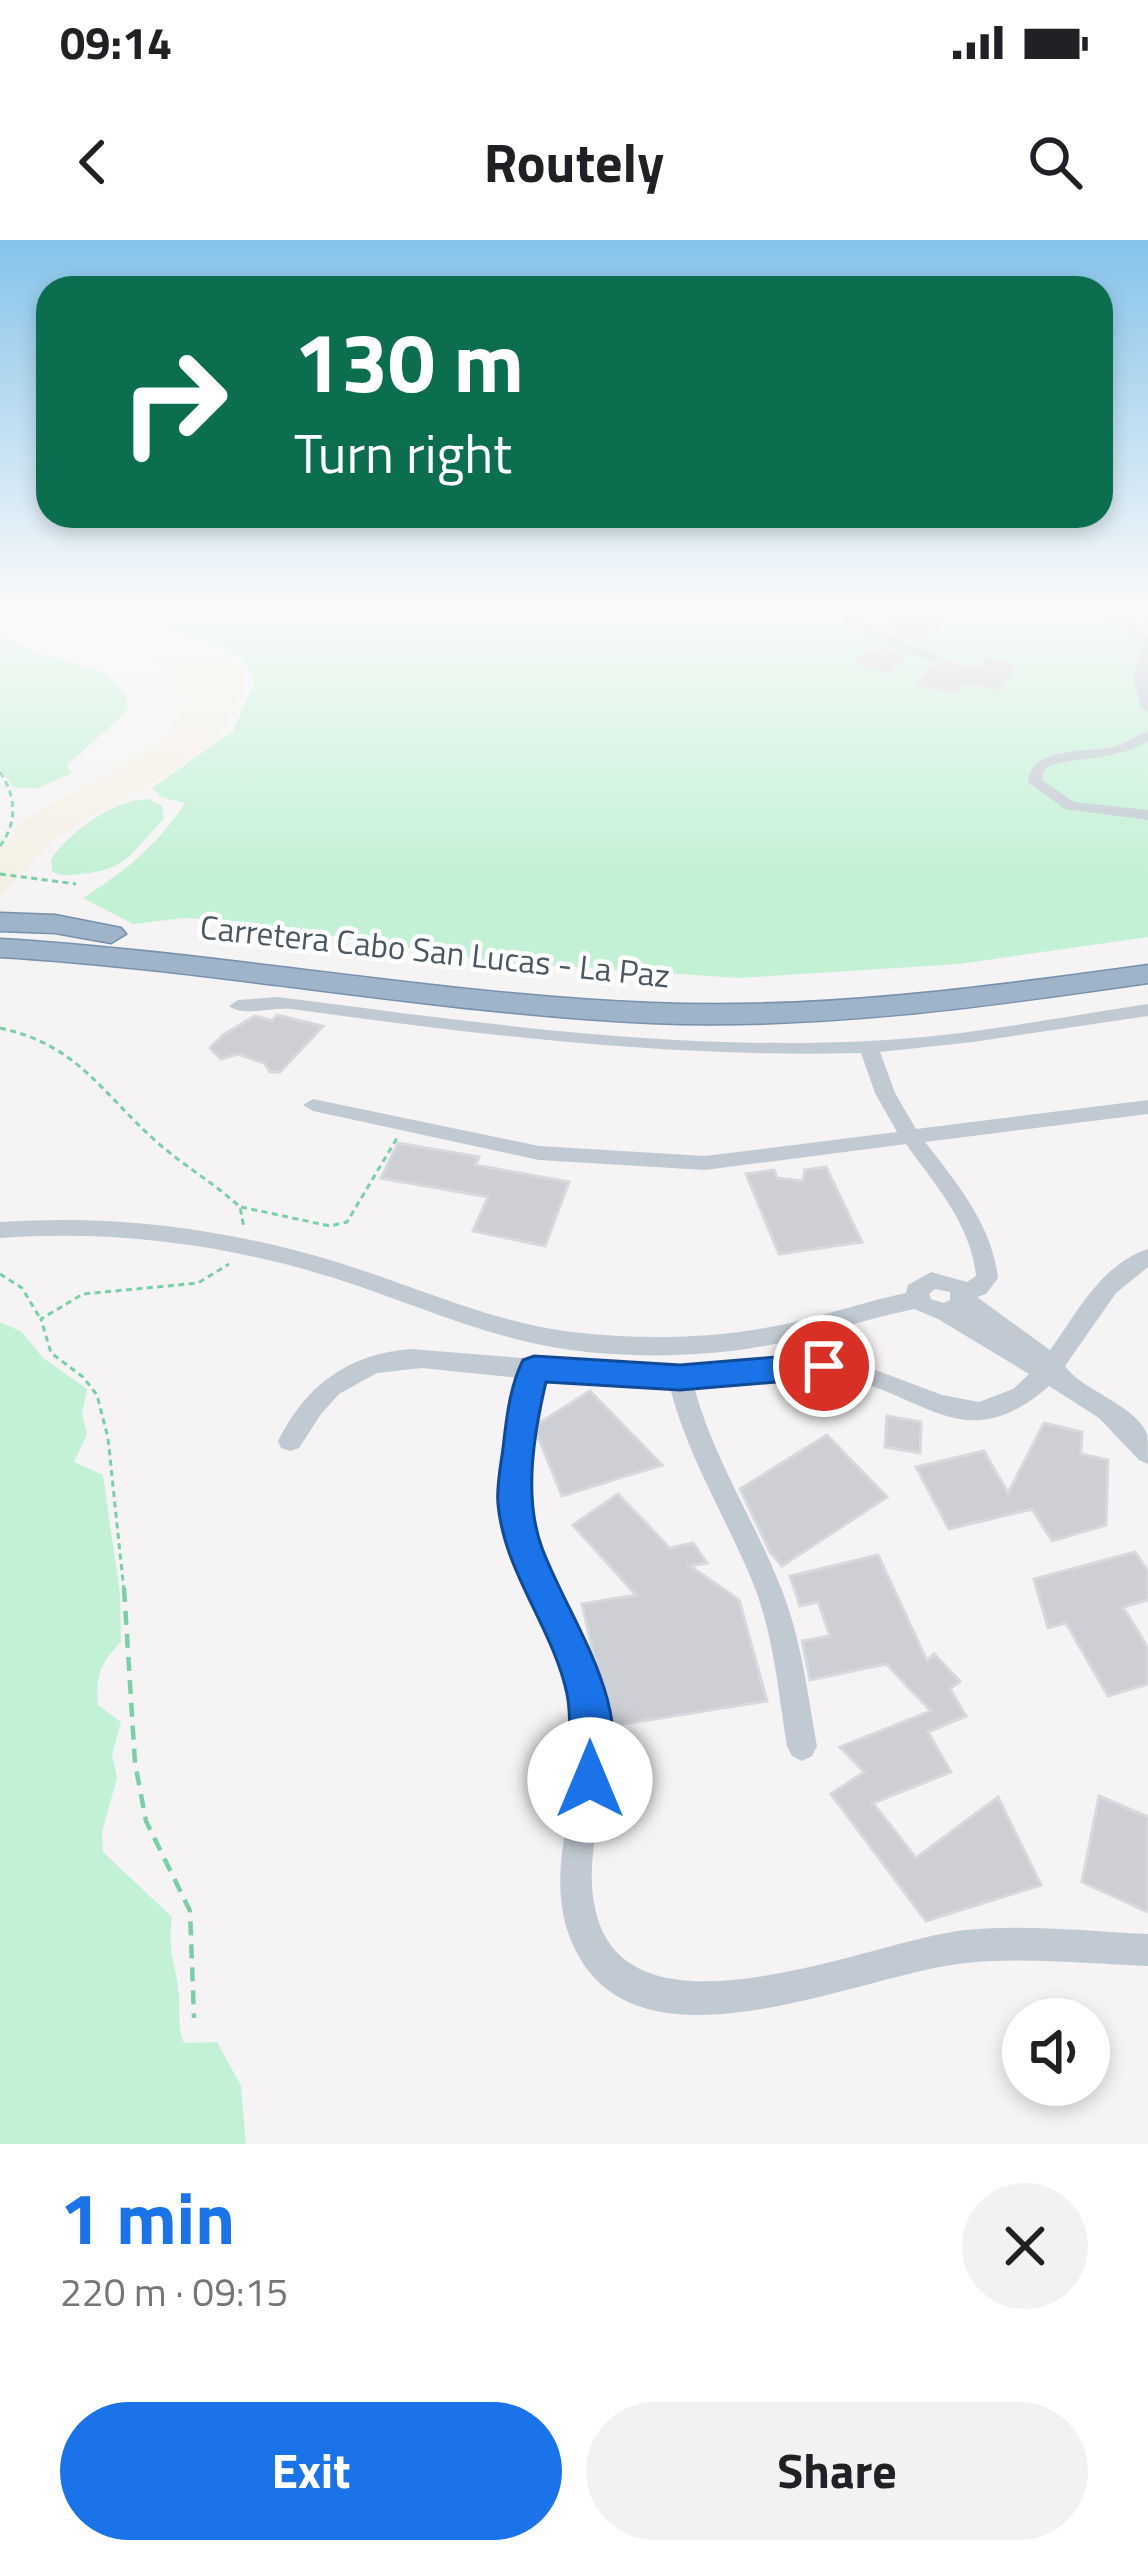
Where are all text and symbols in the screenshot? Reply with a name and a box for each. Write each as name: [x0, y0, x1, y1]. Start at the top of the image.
text: 09:14: [60, 8, 172, 76]
text: Routely: [484, 121, 664, 203]
icon: back: [60, 129, 126, 195]
icon: search: [1022, 129, 1088, 195]
text: 130 m: [294, 297, 524, 425]
icon: right: [96, 324, 252, 480]
text: Turn right: [294, 412, 512, 494]
street label: Carretera Cabo San Lucas - La Paz: [198, 901, 672, 1001]
pin: [773, 1315, 875, 1417]
icon: arrive: [791, 1333, 857, 1399]
position arrow: [527, 1717, 653, 1843]
map controls: [1002, 1998, 1110, 2106]
button: sound: [1002, 1998, 1110, 2106]
text: 1 min: [60, 2162, 235, 2272]
button: close: [962, 2183, 1088, 2309]
text: 220 m · 09:15: [60, 2262, 288, 2321]
button: Exit: [60, 2402, 562, 2540]
button: Share: [586, 2402, 1088, 2540]

